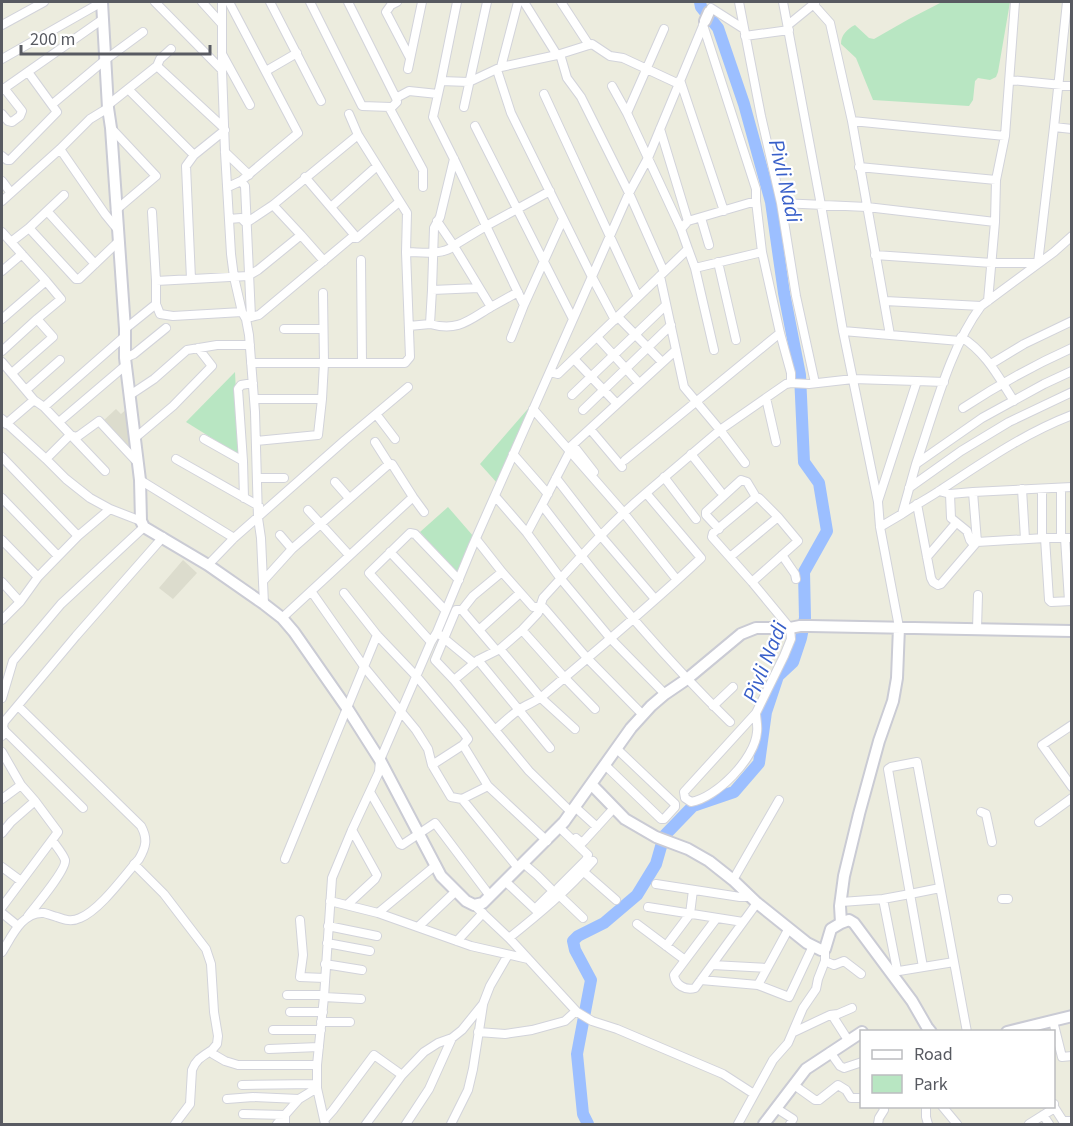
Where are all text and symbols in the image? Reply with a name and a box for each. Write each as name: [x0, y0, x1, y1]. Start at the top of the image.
scale bar: [21, 18, 210, 56]
text: 200 m: [30, 27, 75, 52]
water label: Pivli Nadi: [760, 136, 810, 227]
water label: Pivli Nadi: [734, 616, 796, 707]
legend: [860, 1030, 1055, 1108]
text: Road: [914, 1042, 953, 1067]
text: Park: [914, 1072, 948, 1097]

